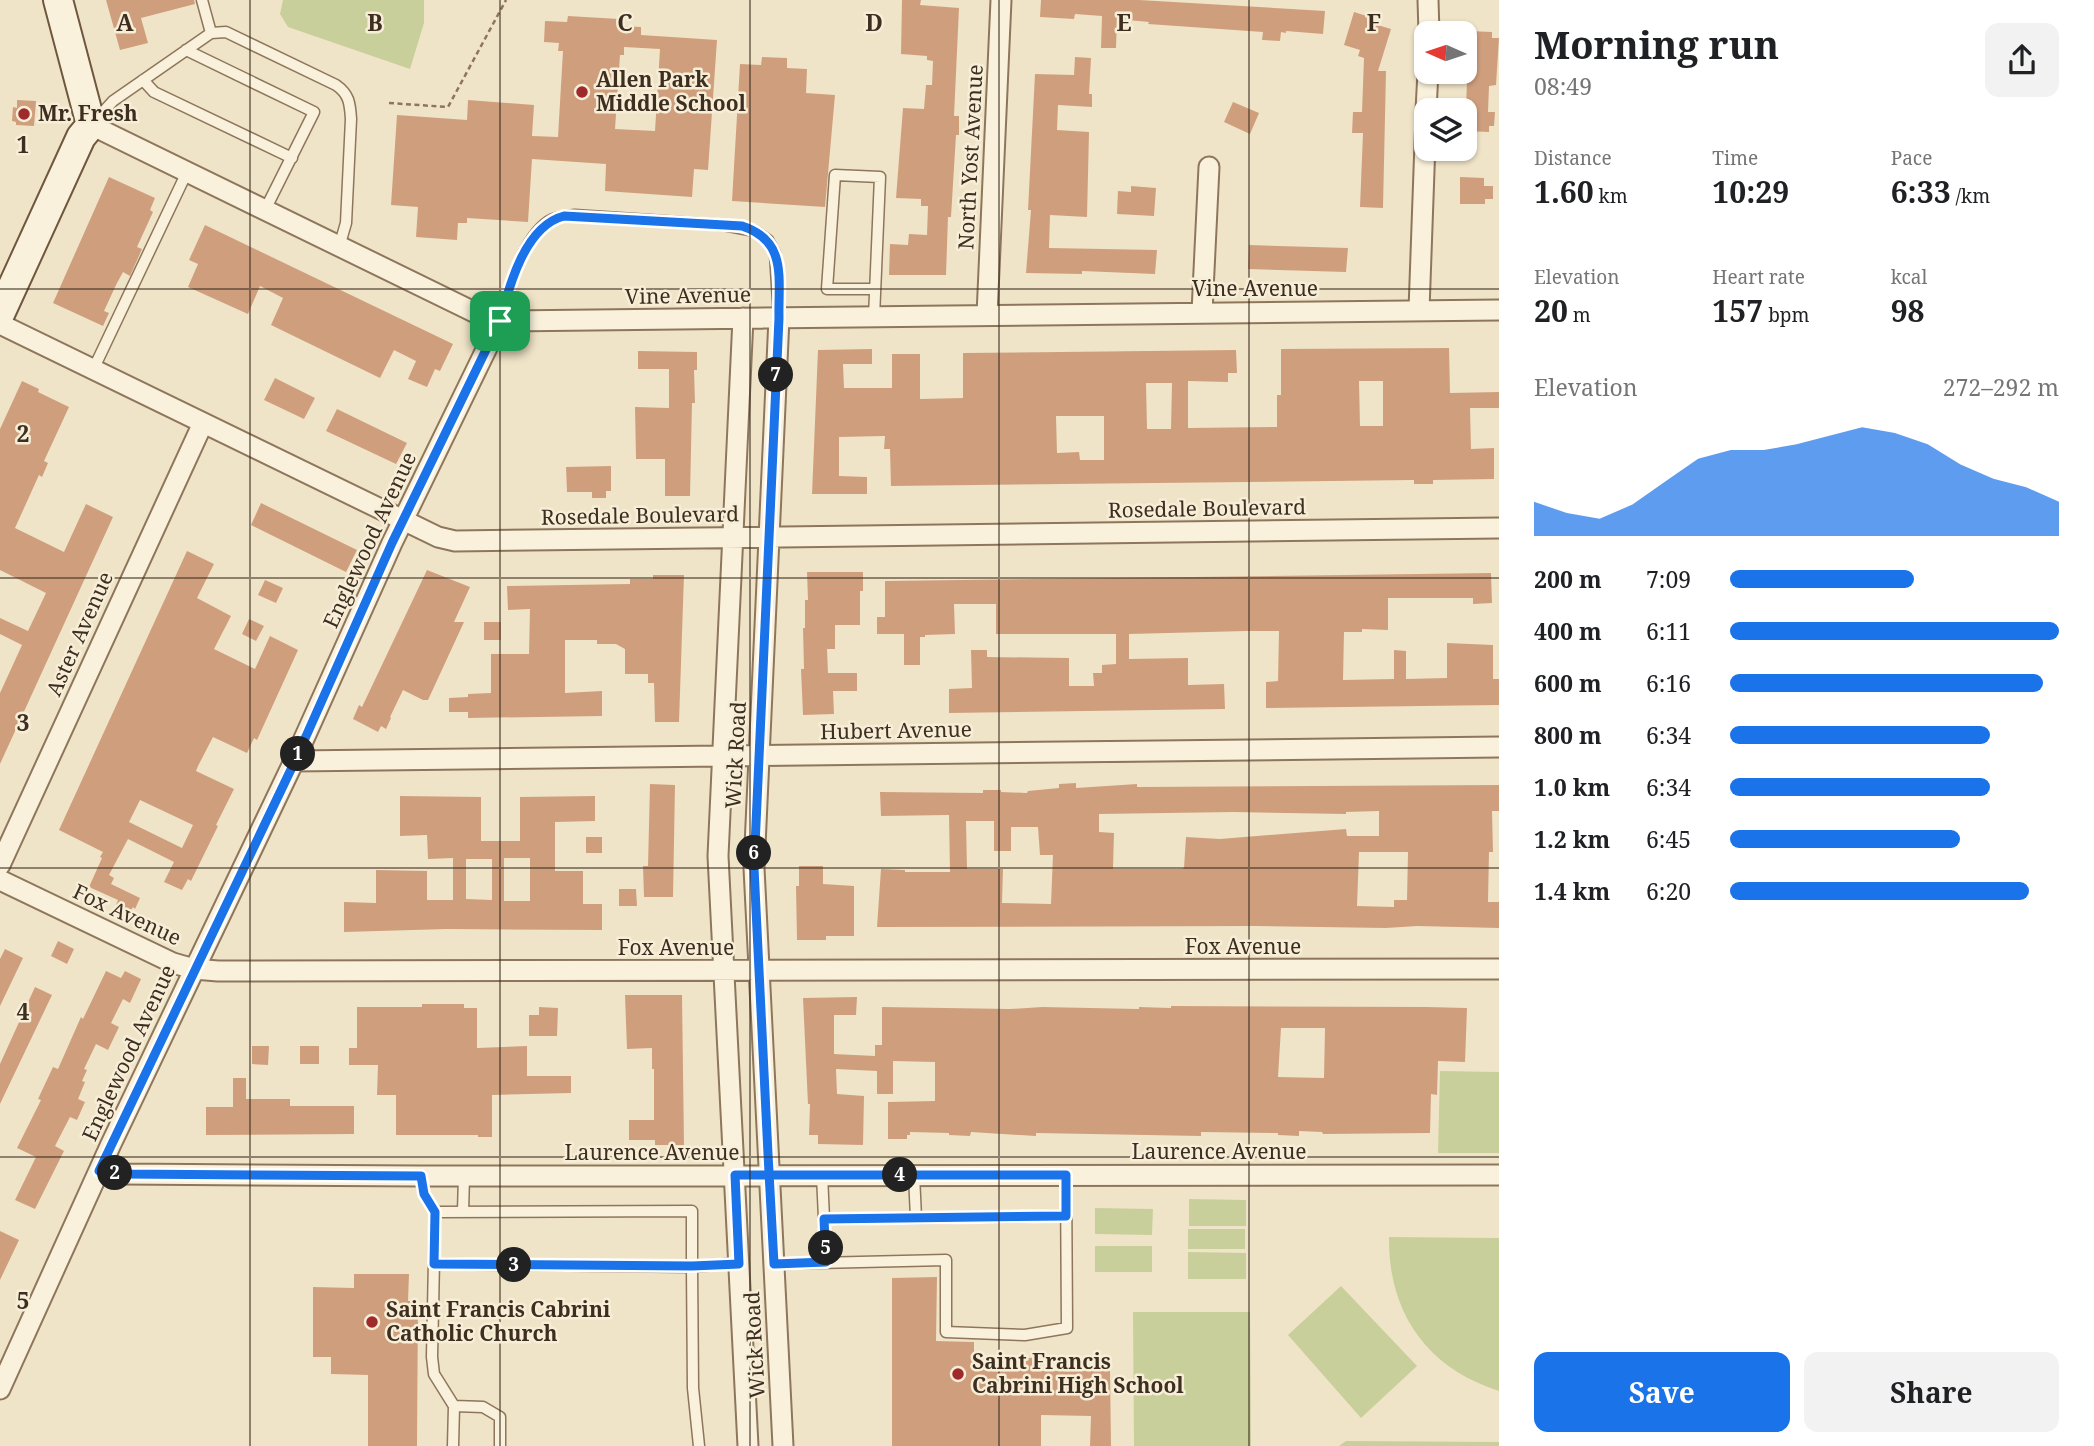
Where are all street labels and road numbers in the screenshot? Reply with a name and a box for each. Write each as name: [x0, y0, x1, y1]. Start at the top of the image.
street label: North Yost Avenue: [951, 64, 989, 250]
street label: Vine Avenue: [1192, 274, 1318, 302]
street label: Vine Avenue: [625, 280, 751, 310]
street label: Englewood Avenue: [316, 447, 422, 632]
street label: Rosedale Boulevard: [1108, 492, 1306, 524]
street label: Rosedale Boulevard: [541, 499, 739, 531]
street label: Aster Avenue: [39, 567, 119, 700]
street label: Wick Road: [718, 700, 752, 809]
street label: Hubert Avenue: [820, 715, 972, 745]
street label: Fox Avenue: [69, 877, 186, 951]
street label: Fox Avenue: [1185, 932, 1301, 960]
street label: Fox Avenue: [618, 933, 734, 961]
street label: Englewood Avenue: [75, 960, 181, 1145]
street label: Laurence Avenue: [1132, 1137, 1307, 1165]
street label: Laurence Avenue: [565, 1138, 740, 1166]
street label: Wick Road: [737, 1291, 771, 1399]

